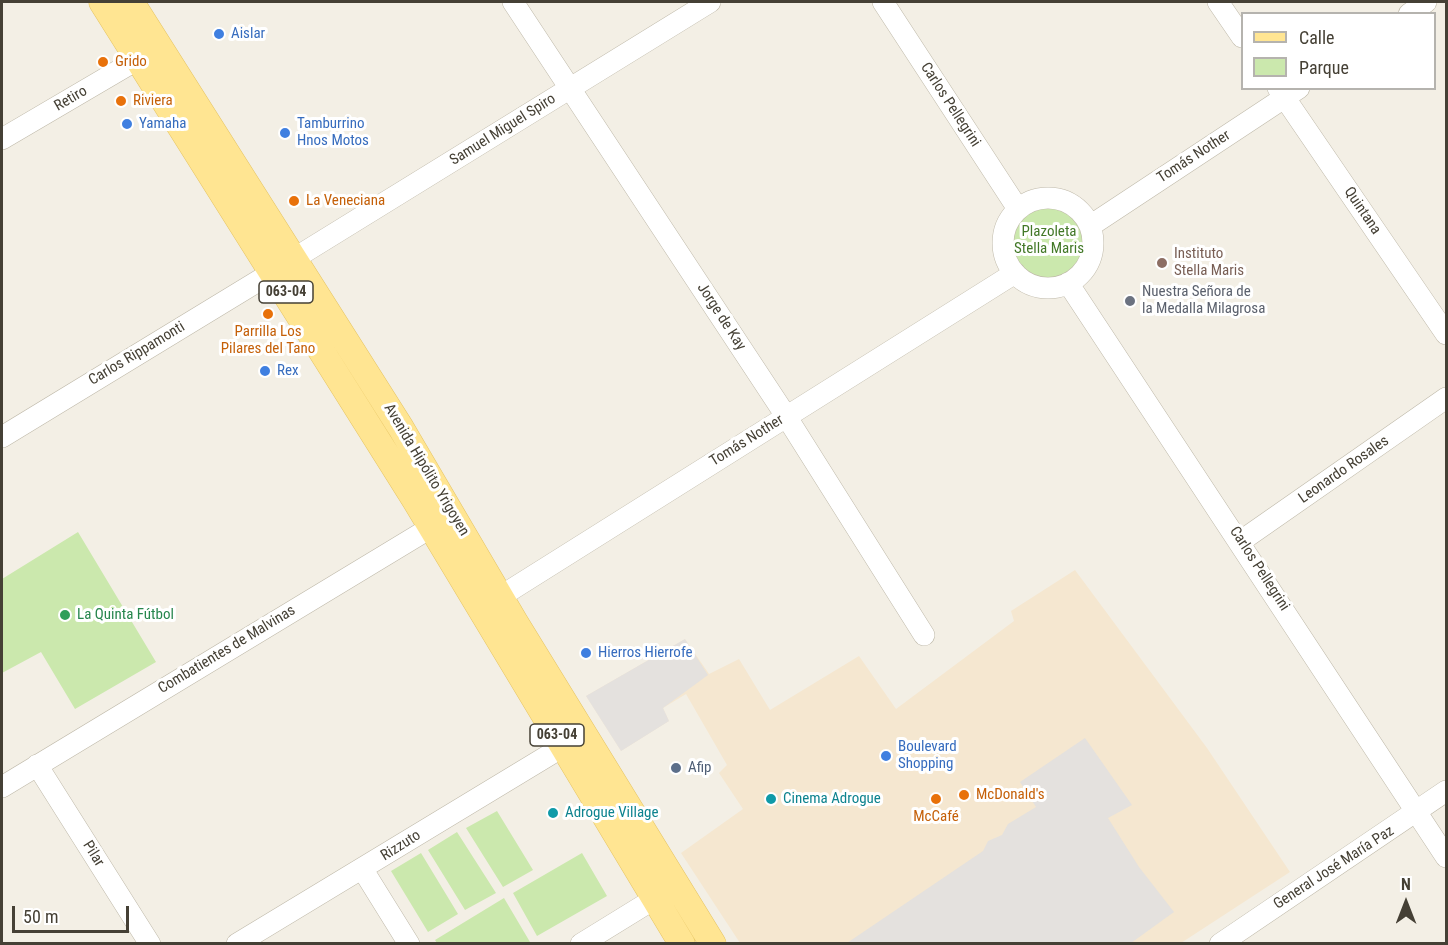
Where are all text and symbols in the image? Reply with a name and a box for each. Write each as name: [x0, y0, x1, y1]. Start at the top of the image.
legend: [1241, 12, 1436, 90]
place label: Aislar: [231, 25, 265, 43]
marker: Aislar: [212, 27, 226, 41]
text: Calle: [1299, 27, 1335, 48]
place label: Grido: [115, 53, 147, 71]
marker: Grido: [96, 55, 110, 69]
text: Parque: [1299, 57, 1349, 78]
street label: Carlos Pellegrini: [916, 60, 984, 150]
street label: Retiro: [51, 82, 91, 116]
street label: Samuel Miguel Spiro: [447, 90, 559, 170]
place label: Riviera: [133, 92, 173, 110]
marker: Riviera: [114, 94, 128, 108]
place label: Yamaha: [139, 115, 186, 133]
place label: Tamburrino Hnos Motos: [297, 115, 369, 150]
marker: Yamaha: [120, 117, 134, 131]
marker: Tamburrino Hnos Motos: [278, 126, 292, 140]
street label: Tomás Nother: [1154, 127, 1234, 187]
street label: Quintana: [1340, 184, 1384, 238]
place label: La Veneciana: [306, 192, 385, 210]
marker: La Veneciana: [287, 194, 301, 208]
park label: Plazoleta Stella Maris: [1014, 223, 1084, 258]
place label: Instituto Stella Maris: [1174, 245, 1244, 280]
marker: Instituto Stella Maris: [1155, 256, 1169, 270]
street label: Jorge de Kay: [693, 280, 749, 354]
road number: 063-04: [259, 281, 313, 303]
place label: Nuestra Señora de la Medalla Milagrosa: [1142, 283, 1265, 318]
marker: Nuestra Señora de la Medalla Milagrosa: [1123, 294, 1137, 308]
marker: Parrilla Los Pilares del Tano: [261, 307, 275, 321]
street label: Carlos Rippamonti: [86, 318, 188, 390]
place label: Parrilla Los Pilares del Tano: [221, 323, 315, 358]
place label: Rex: [277, 362, 299, 380]
marker: Rex: [258, 364, 272, 378]
street label: Avenida Hipólito Yrigoyen: [379, 401, 473, 539]
street label: Tomás Nother: [707, 411, 787, 471]
street label: Leonardo Rosales: [1295, 432, 1393, 508]
street label: Carlos Pellegrini: [1225, 524, 1293, 614]
street label: Combatientes de Malvinas: [155, 602, 299, 698]
place label: La Quinta Fútbol: [77, 606, 174, 624]
marker: La Quinta Fútbol: [58, 608, 72, 622]
place label: Hierros Hierrofe: [598, 644, 692, 662]
marker: Hierros Hierrofe: [579, 646, 593, 660]
road number: 063-04: [530, 724, 584, 746]
place label: Boulevard Shopping: [898, 738, 957, 773]
marker: Boulevard Shopping: [879, 749, 893, 763]
place label: Afip: [688, 759, 711, 777]
marker: Afip: [669, 761, 683, 775]
place label: McDonald's: [976, 786, 1045, 804]
marker: McDonald's: [957, 788, 971, 802]
place label: Cinema Adrogue: [783, 790, 881, 808]
marker: Cinema Adrogue: [764, 792, 778, 806]
marker: McCafé: [929, 792, 943, 806]
place label: Adrogue Village: [565, 804, 659, 822]
marker: Adrogue Village: [546, 806, 560, 820]
place label: McCafé: [913, 808, 959, 826]
street label: General José María Paz: [1270, 822, 1398, 914]
street label: Rizzuto: [378, 827, 424, 865]
street label: Pilar: [78, 838, 108, 870]
north arrow: [1376, 873, 1436, 933]
text: N: [1401, 875, 1411, 894]
scale bar: [15, 894, 132, 932]
text: 50 m: [23, 906, 58, 927]

